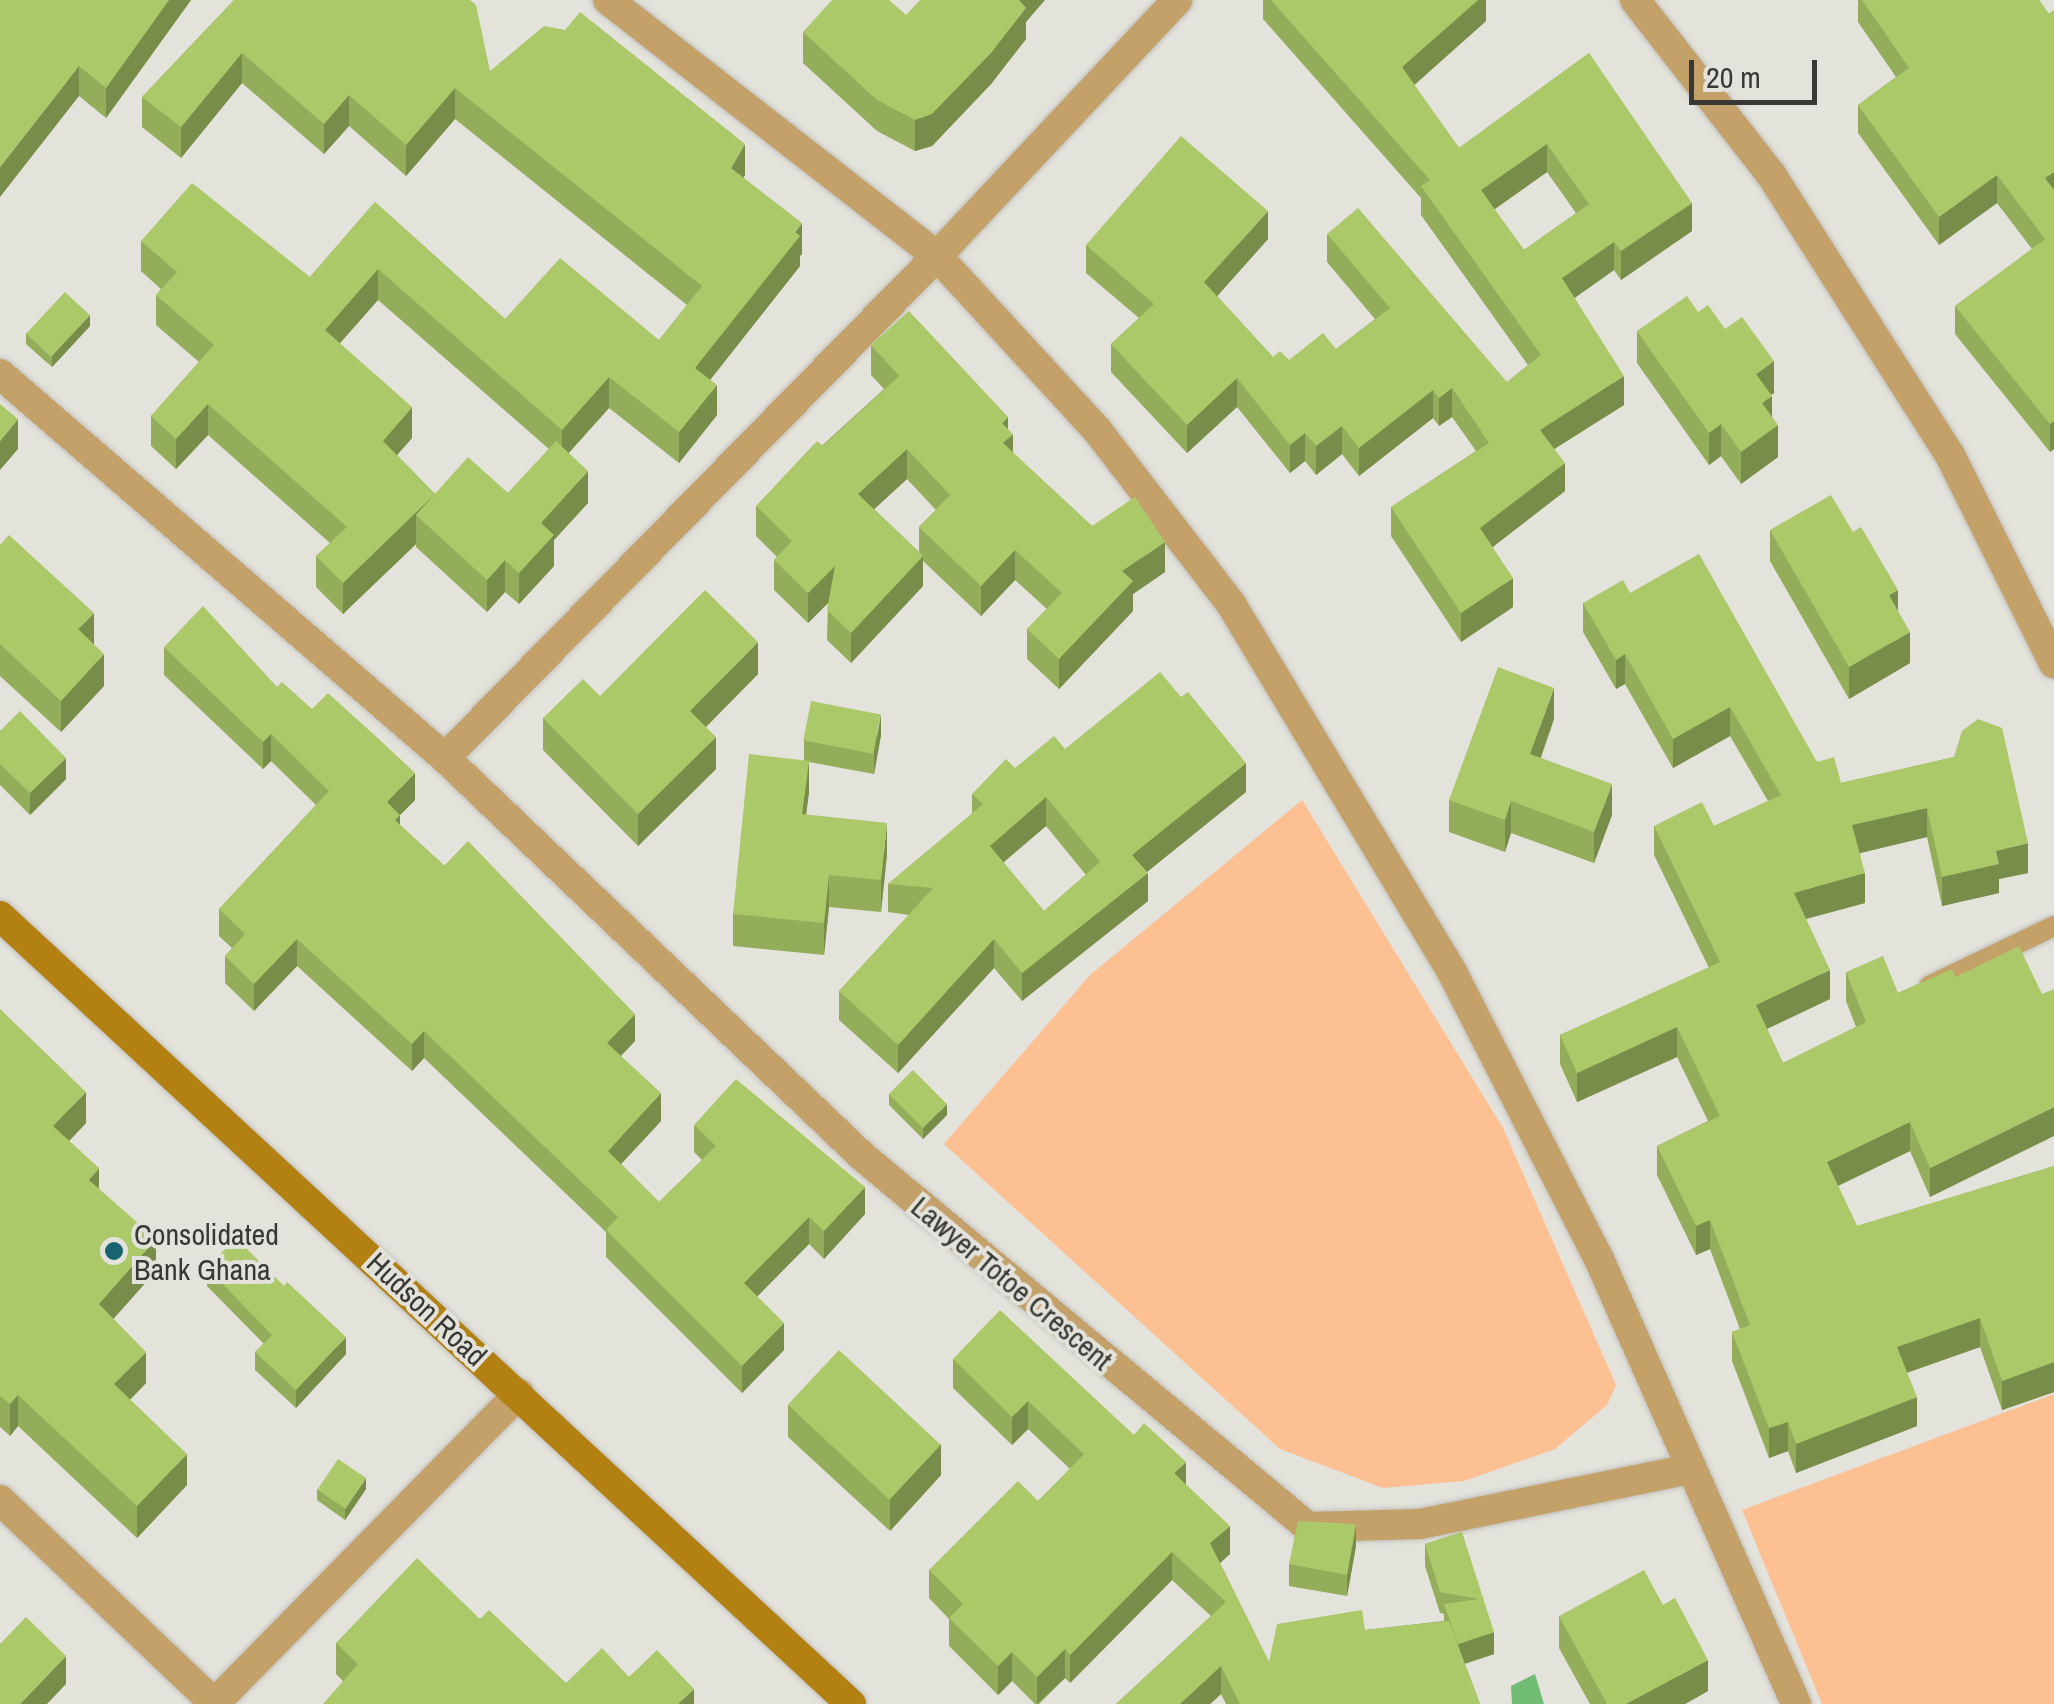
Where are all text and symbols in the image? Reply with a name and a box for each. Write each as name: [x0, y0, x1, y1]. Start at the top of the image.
scale bar: [1694, 40, 1822, 102]
text: 20 m: [1706, 57, 1761, 97]
street label: Lawyer Totoe Crescent: [904, 1188, 1120, 1378]
place label: Consolidated Bank Ghana: [134, 1216, 279, 1286]
marker: Consolidated Bank Ghana: [103, 1240, 125, 1262]
street label: Hudson Road: [360, 1245, 494, 1373]

